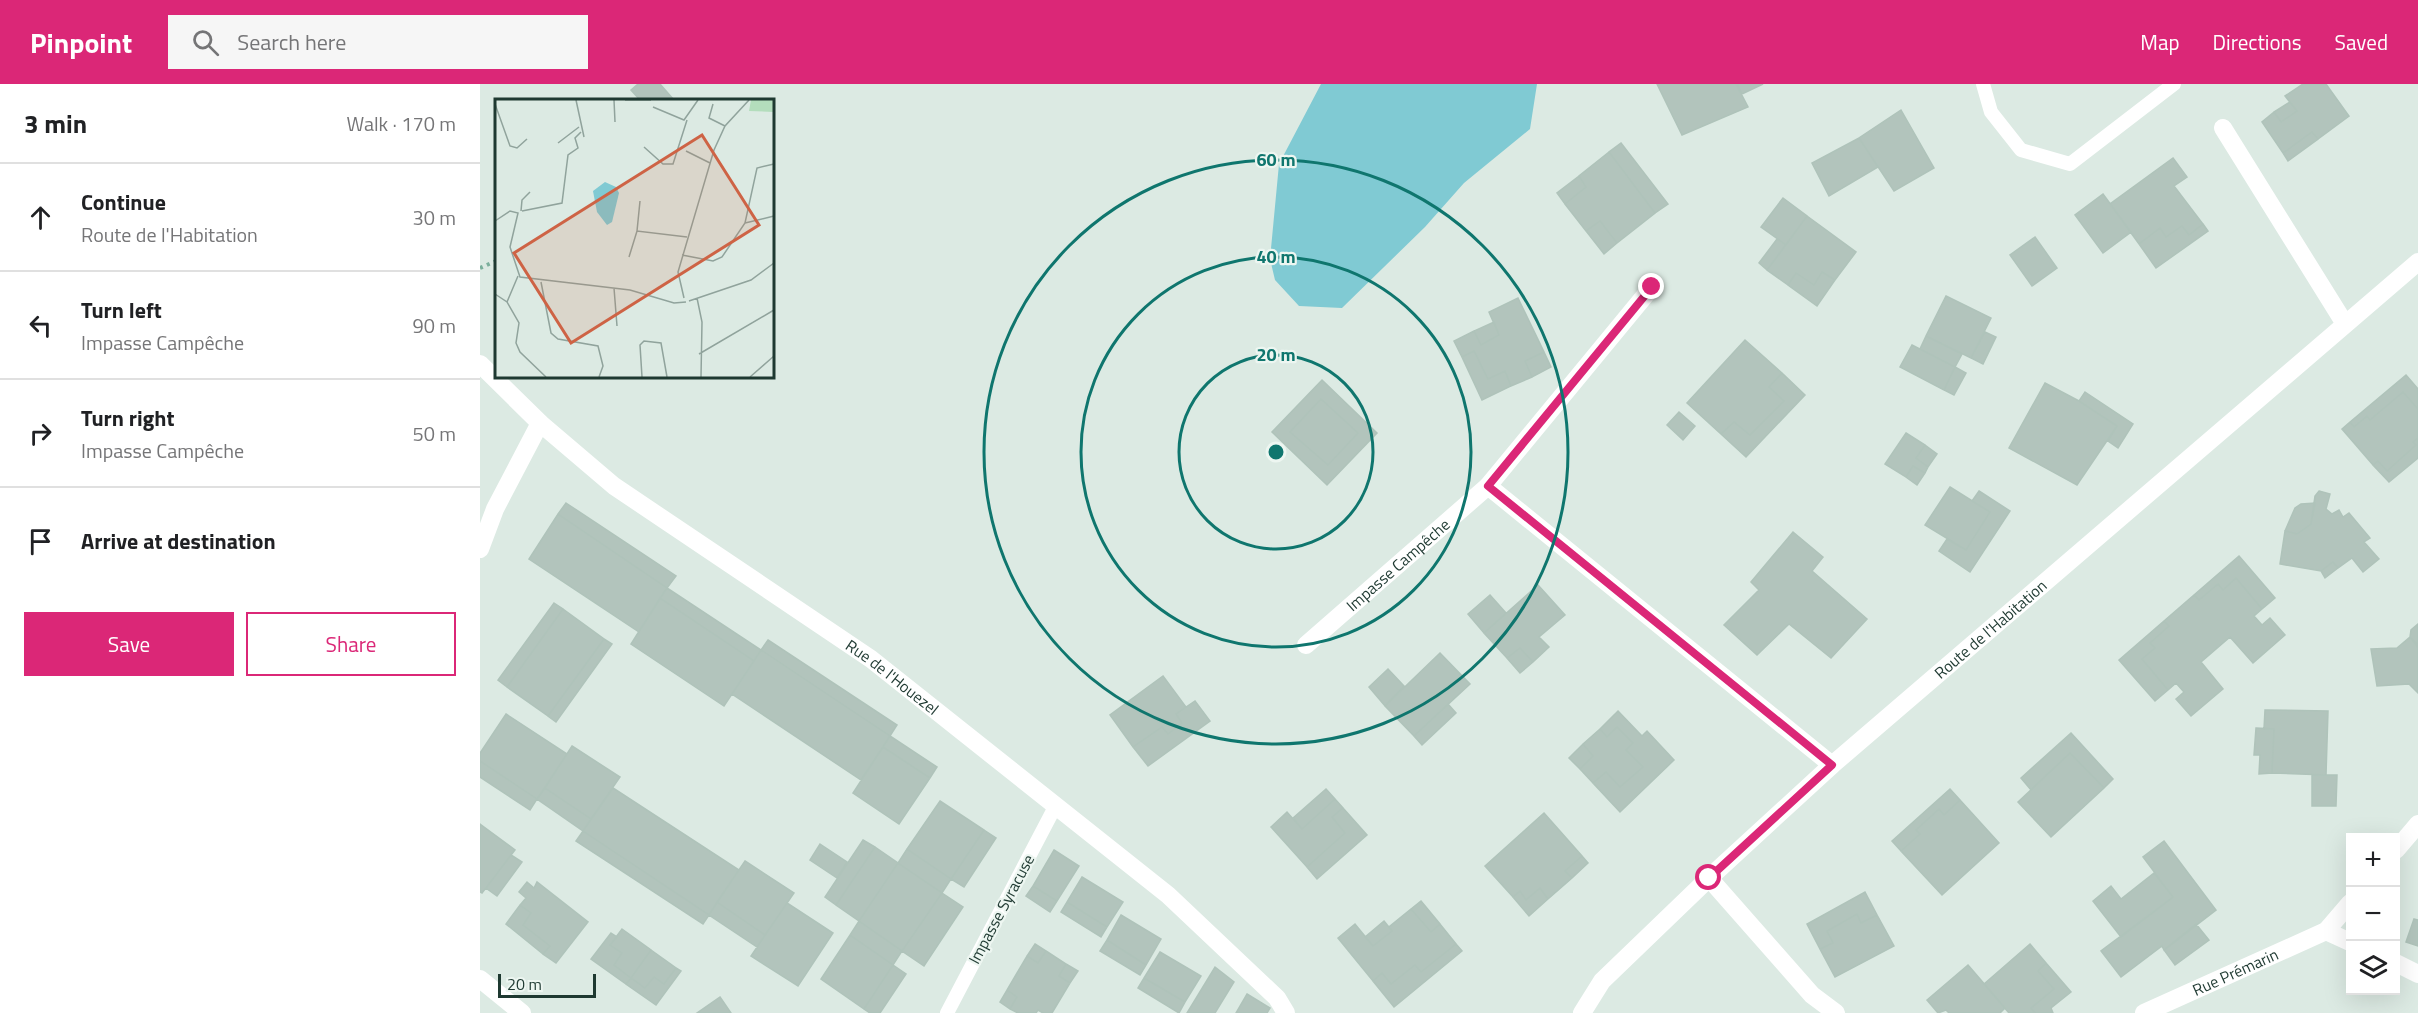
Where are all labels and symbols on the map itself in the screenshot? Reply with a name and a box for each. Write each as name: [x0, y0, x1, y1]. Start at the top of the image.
inset map: [495, 99, 774, 378]
text: 60 m: [1256, 146, 1296, 173]
text: 40 m: [1256, 243, 1296, 270]
route end: [1638, 273, 1664, 299]
text: 20 m: [1256, 341, 1296, 368]
centre of rings: [1266, 442, 1286, 462]
street label: Impasse Campêche: [1341, 513, 1455, 617]
street label: Route de l'Habitation: [1929, 574, 2052, 684]
street label: Rue de l'Houezel: [841, 633, 944, 721]
street label: Impasse Syracuse: [962, 850, 1040, 968]
route start: [1695, 864, 1721, 890]
street label: Rue Prémarin: [2188, 942, 2282, 1002]
scale bar: [498, 971, 596, 998]

